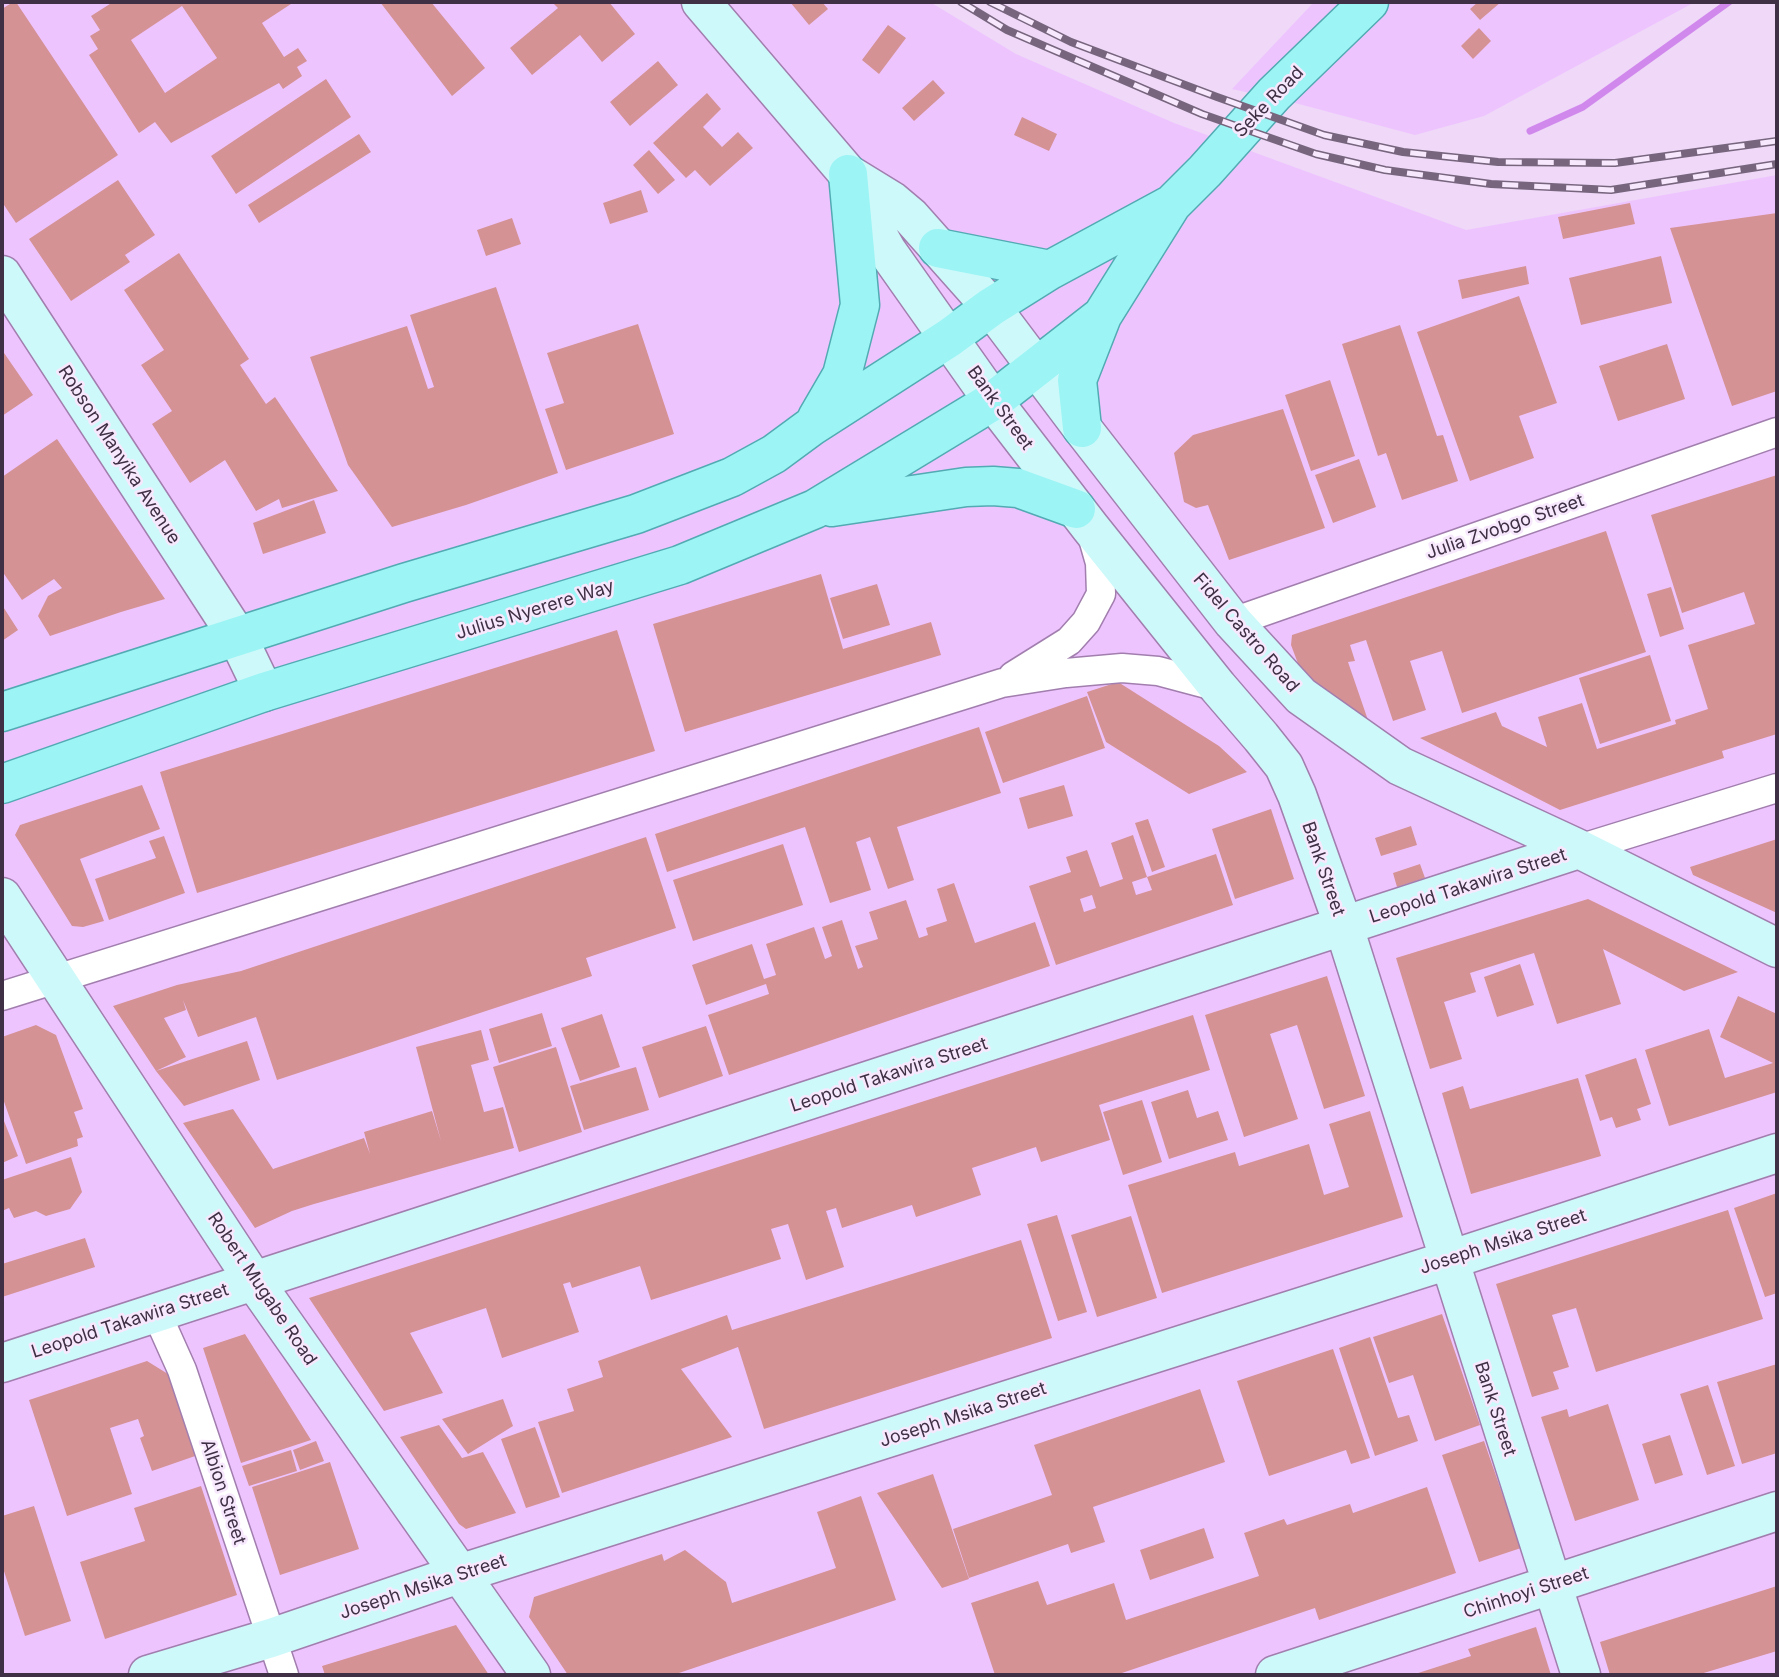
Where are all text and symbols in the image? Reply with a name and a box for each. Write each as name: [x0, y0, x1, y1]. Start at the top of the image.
street label: Seke Road: [1230, 62, 1308, 142]
street label: Robson Manyika Avenue: [53, 362, 185, 548]
street label: Bank Street: [962, 362, 1038, 454]
street label: Julia Zvobgo Street: [1423, 490, 1587, 564]
street label: Fidel Castro Road: [1189, 569, 1303, 697]
street label: Julius Nyerere Way: [453, 576, 617, 644]
street label: Bank Street: [1297, 819, 1349, 919]
street label: Leopold Takawira Street: [1367, 844, 1569, 928]
street label: Leopold Takawira Street: [788, 1033, 990, 1117]
street label: Joseph Msika Street: [1417, 1205, 1589, 1279]
street label: Robert Mugabe Road: [203, 1208, 321, 1370]
street label: Leopold Takawira Street: [29, 1279, 231, 1363]
street label: Bank Street: [1470, 1359, 1520, 1459]
street label: Joseph Msika Street: [877, 1378, 1049, 1452]
street label: Albion Street: [196, 1437, 250, 1547]
street label: Joseph Msika Street: [337, 1550, 509, 1624]
street label: Chinhoyi Street: [1461, 1563, 1591, 1623]

